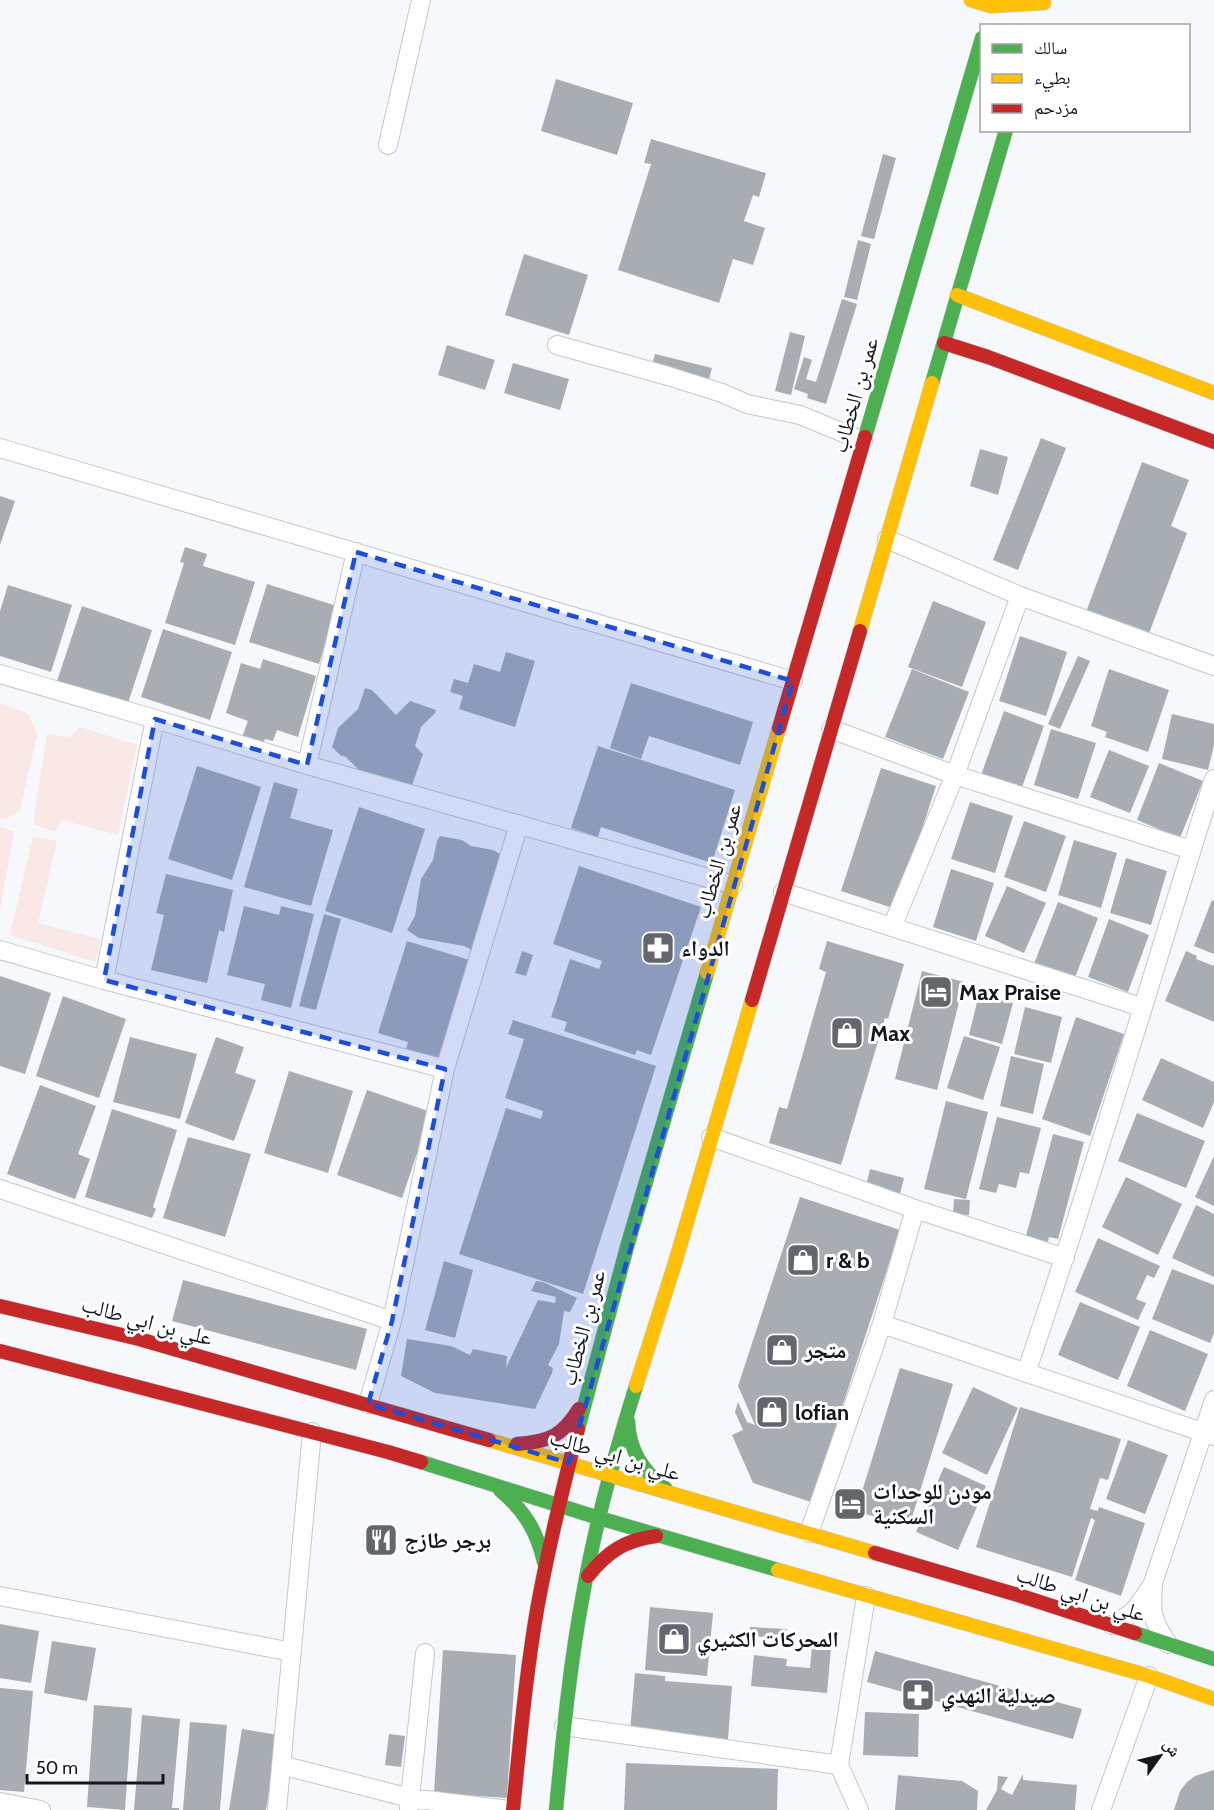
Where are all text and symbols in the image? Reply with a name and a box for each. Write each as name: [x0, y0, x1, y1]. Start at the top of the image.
legend: [980, 24, 1190, 132]
text: سالك: [1034, 37, 1067, 59]
text: بطيء: [1034, 67, 1071, 93]
text: مزدحم: [1034, 97, 1078, 120]
street label: عمر بن الخطاب: [826, 334, 884, 456]
street label: عمر بن الخطاب: [689, 800, 747, 922]
pharmacy icon: الدواء: [640, 930, 676, 966]
place label: الدواء: [681, 935, 730, 962]
hotel icon: Max Praise: [918, 974, 954, 1010]
place label: Max Praise: [959, 979, 1061, 1006]
shop icon: Max: [829, 1015, 865, 1051]
place label: Max: [870, 1020, 910, 1047]
shop icon: r & b: [785, 1242, 821, 1278]
place label: r & b: [826, 1247, 870, 1274]
street label: عمر بن الخطاب: [555, 1267, 611, 1389]
street label: علي بن ابي طالب: [78, 1291, 215, 1355]
shop icon: متجر: [764, 1332, 800, 1368]
place label: متجر: [804, 1337, 846, 1364]
shop icon: lofian: [754, 1394, 790, 1430]
place label: lofian: [795, 1399, 849, 1426]
street label: علي بن ابي طالب: [546, 1423, 683, 1490]
place label: مودن للوحدات السكنية: [873, 1478, 992, 1530]
hotel icon: مودن للوحدات السكنية: [832, 1486, 868, 1522]
restaurant icon: برجر طازج: [363, 1522, 399, 1558]
place label: برجر طازج: [404, 1527, 491, 1554]
street label: علي بن ابي طالب: [1012, 1560, 1149, 1631]
shop icon: المحركات الكثيري: [656, 1621, 692, 1657]
place label: المحركات الكثيري: [697, 1626, 839, 1656]
pharmacy icon: صيدلية النهدي: [900, 1677, 936, 1713]
place label: صيدلية النهدي: [941, 1682, 1056, 1712]
north arrow: [1130, 1726, 1190, 1786]
text: ش: [1159, 1736, 1185, 1760]
scale bar: [27, 1747, 164, 1785]
text: 50 m: [36, 1757, 78, 1779]

